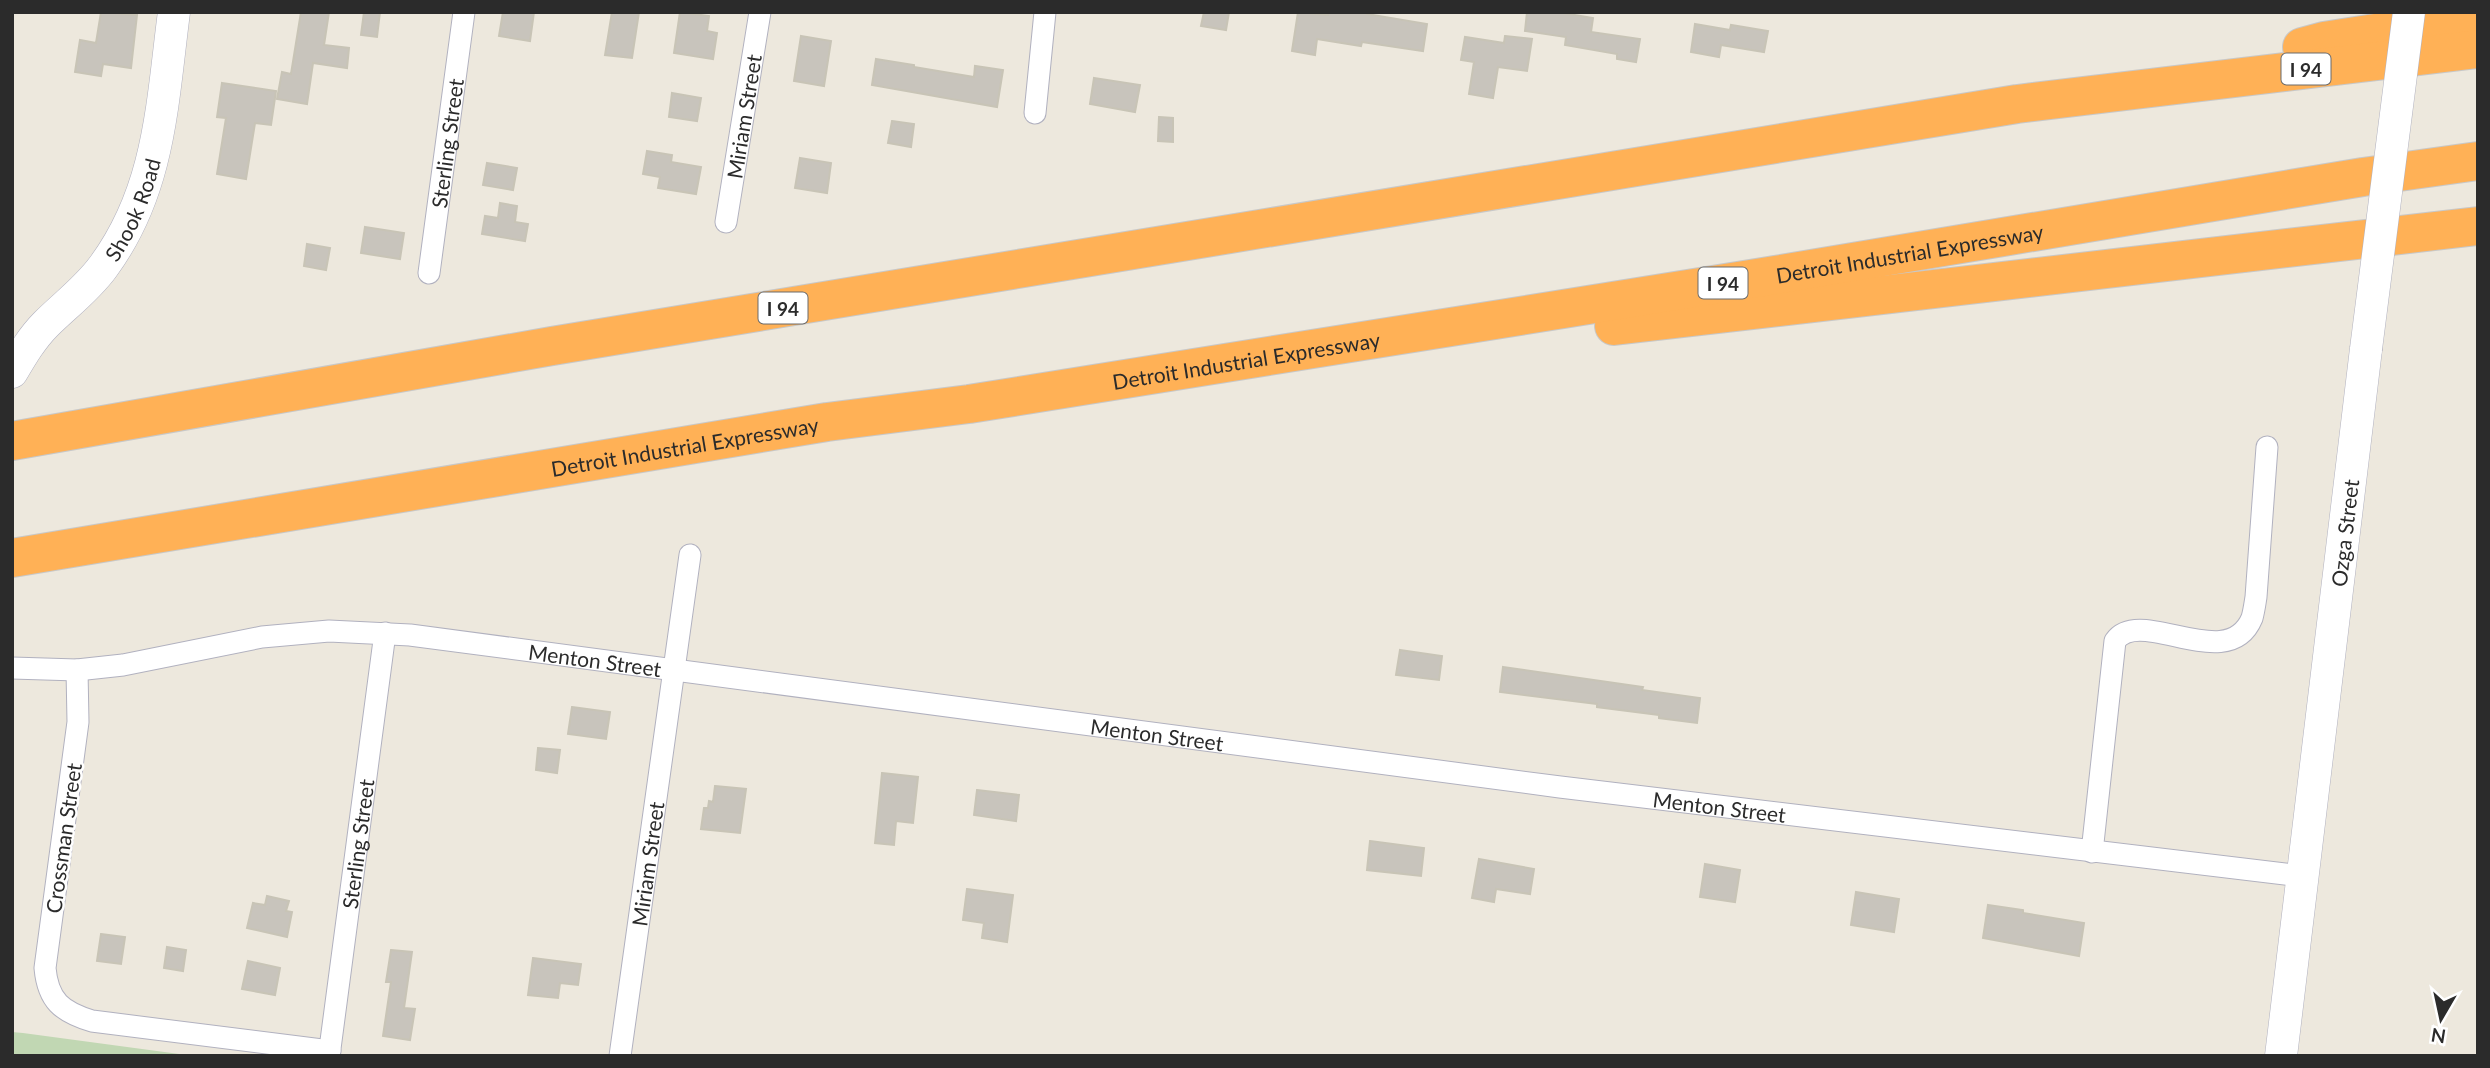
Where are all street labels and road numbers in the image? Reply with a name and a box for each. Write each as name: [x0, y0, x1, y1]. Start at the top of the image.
street label: Miriam Street: [721, 52, 766, 180]
road number: I 94: [2282, 54, 2330, 85]
street label: Sterling Street: [425, 76, 468, 210]
street label: Shook Road: [99, 155, 164, 265]
street label: Detroit Industrial Expressway: [1774, 218, 2045, 287]
road number: I 94: [1698, 268, 1748, 298]
road number: I 94: [758, 292, 808, 324]
street label: Detroit Industrial Expressway: [1110, 326, 1382, 393]
street label: Detroit Industrial Expressway: [549, 411, 820, 480]
street label: Ozga Street: [2325, 477, 2363, 588]
street label: Menton Street: [527, 638, 663, 681]
street label: Menton Street: [1089, 713, 1225, 755]
street label: Crossman Street: [40, 761, 86, 915]
street label: Sterling Street: [336, 777, 378, 910]
street label: Menton Street: [1652, 786, 1788, 827]
street label: Miriam Street: [626, 800, 668, 928]

